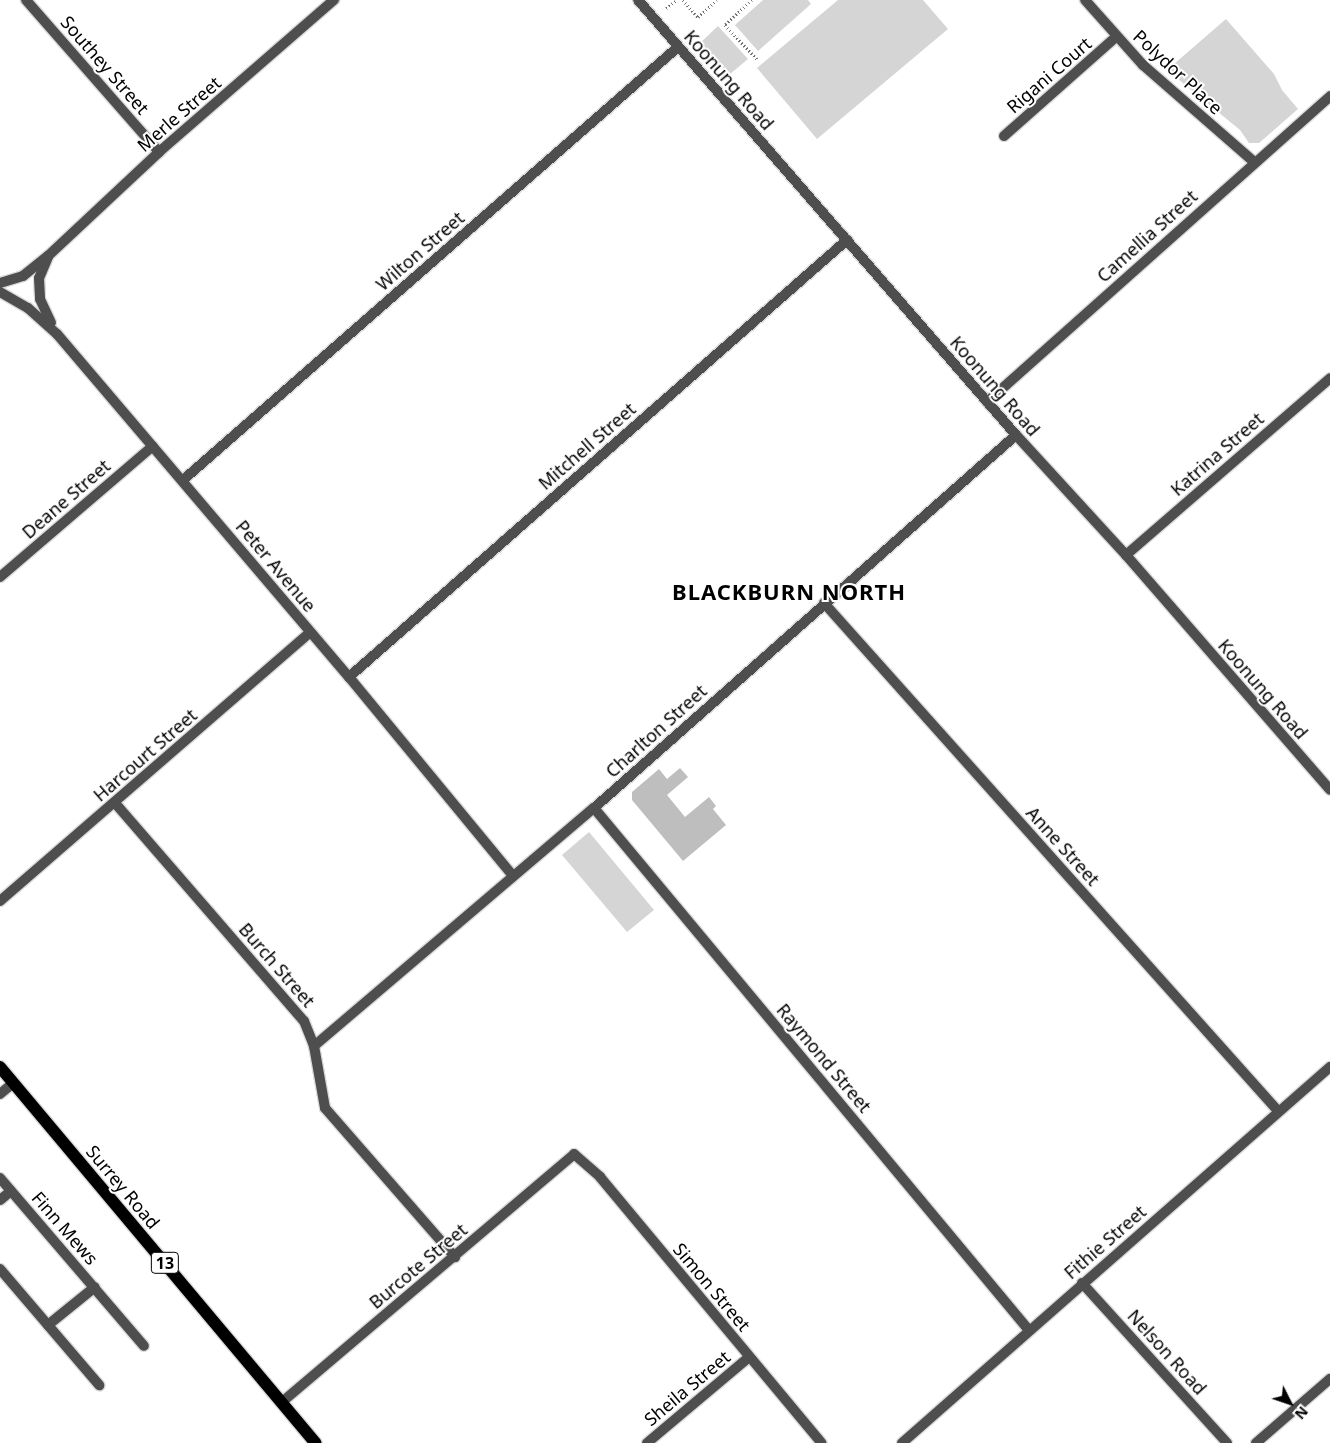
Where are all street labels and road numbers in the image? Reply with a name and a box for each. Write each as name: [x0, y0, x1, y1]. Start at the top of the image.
street label: Southey Street: [56, 11, 154, 119]
street label: Polydor Place: [1129, 25, 1227, 119]
street label: Koonung Road: [680, 26, 778, 134]
street label: Rigani Court: [1002, 32, 1096, 118]
street label: Merle Street: [133, 72, 225, 156]
street label: Camellia Street: [1092, 185, 1202, 287]
street label: Wilton Street: [372, 207, 468, 295]
street label: Koonung Road: [946, 332, 1044, 440]
street label: Mitchell Street: [534, 398, 640, 494]
street label: Katrina Street: [1166, 408, 1268, 500]
street label: Deane Street: [18, 455, 114, 543]
street label: Peter Avenue: [231, 516, 321, 616]
street label: Koonung Road: [1214, 635, 1312, 743]
street label: Charlton Street: [601, 680, 711, 782]
street label: Harcourt Street: [89, 704, 201, 806]
street label: Anne Street: [1022, 802, 1104, 890]
street label: Burch Street: [235, 918, 319, 1012]
street label: Raymond Street: [772, 999, 876, 1117]
street label: Surrey Road: [82, 1141, 164, 1233]
street label: Finn Mews: [27, 1187, 103, 1269]
street label: Fithie Street: [1060, 1201, 1150, 1283]
street label: Burcote Street: [365, 1219, 471, 1313]
street label: Simon Street: [669, 1239, 755, 1335]
road number: 13: [150, 1250, 180, 1276]
street label: Nelson Road: [1123, 1305, 1211, 1399]
street label: Sheila Street: [640, 1346, 734, 1430]

